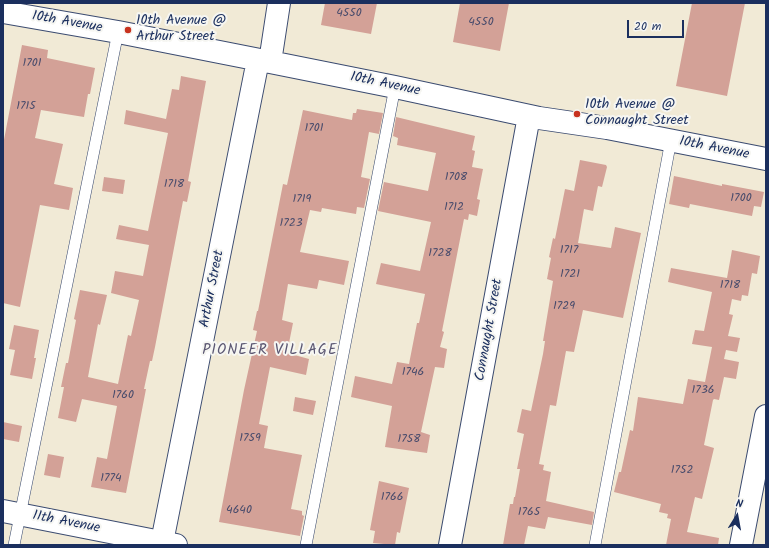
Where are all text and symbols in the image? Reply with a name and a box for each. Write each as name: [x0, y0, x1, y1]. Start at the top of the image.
house number: 4550: [336, 7, 362, 21]
street label: 10th Avenue: [31, 9, 103, 37]
scale bar: [629, 12, 686, 38]
place label: 10th Avenue @ Arthur Street: [136, 14, 226, 46]
house number: 4550: [468, 16, 494, 30]
text: 20 m: [634, 17, 661, 36]
marker: 10th Avenue @ Arthur Street: [123, 25, 133, 35]
house number: 1701: [22, 57, 42, 71]
street label: 10th Avenue: [348, 69, 422, 101]
place label: 10th Avenue @ Connaught Street: [585, 98, 689, 130]
house number: 1715: [16, 100, 36, 114]
marker: 10th Avenue @ Connaught Street: [572, 109, 582, 119]
house number: 1701: [304, 122, 324, 136]
street label: 10th Avenue: [677, 134, 751, 164]
house number: 1708: [445, 171, 467, 185]
house number: 1718: [164, 178, 184, 192]
house number: 1700: [730, 192, 752, 206]
house number: 1719: [293, 193, 311, 207]
house number: 1712: [444, 201, 464, 215]
house number: 1723: [279, 217, 303, 231]
house number: 1717: [560, 244, 578, 258]
house number: 1728: [428, 247, 452, 261]
street label: Arthur Street: [197, 249, 229, 329]
house number: 1721: [560, 268, 580, 282]
street label: Connaught Street: [473, 278, 507, 382]
house number: 1718: [720, 279, 740, 293]
house number: 1729: [553, 300, 575, 314]
district label: PIONEER VILLAGE: [202, 342, 338, 360]
house number: 1746: [402, 366, 424, 380]
house number: 1736: [692, 384, 714, 398]
house number: 1760: [112, 389, 134, 403]
house number: 1759: [239, 432, 261, 446]
house number: 1758: [398, 433, 420, 447]
house number: 1752: [671, 464, 693, 478]
house number: 1774: [100, 472, 122, 486]
house number: 1766: [381, 491, 403, 505]
text: N: [734, 495, 744, 514]
north arrow: [717, 496, 757, 536]
house number: 4640: [226, 504, 252, 518]
house number: 1765: [518, 506, 540, 520]
street label: 11th Avenue: [31, 508, 101, 538]

